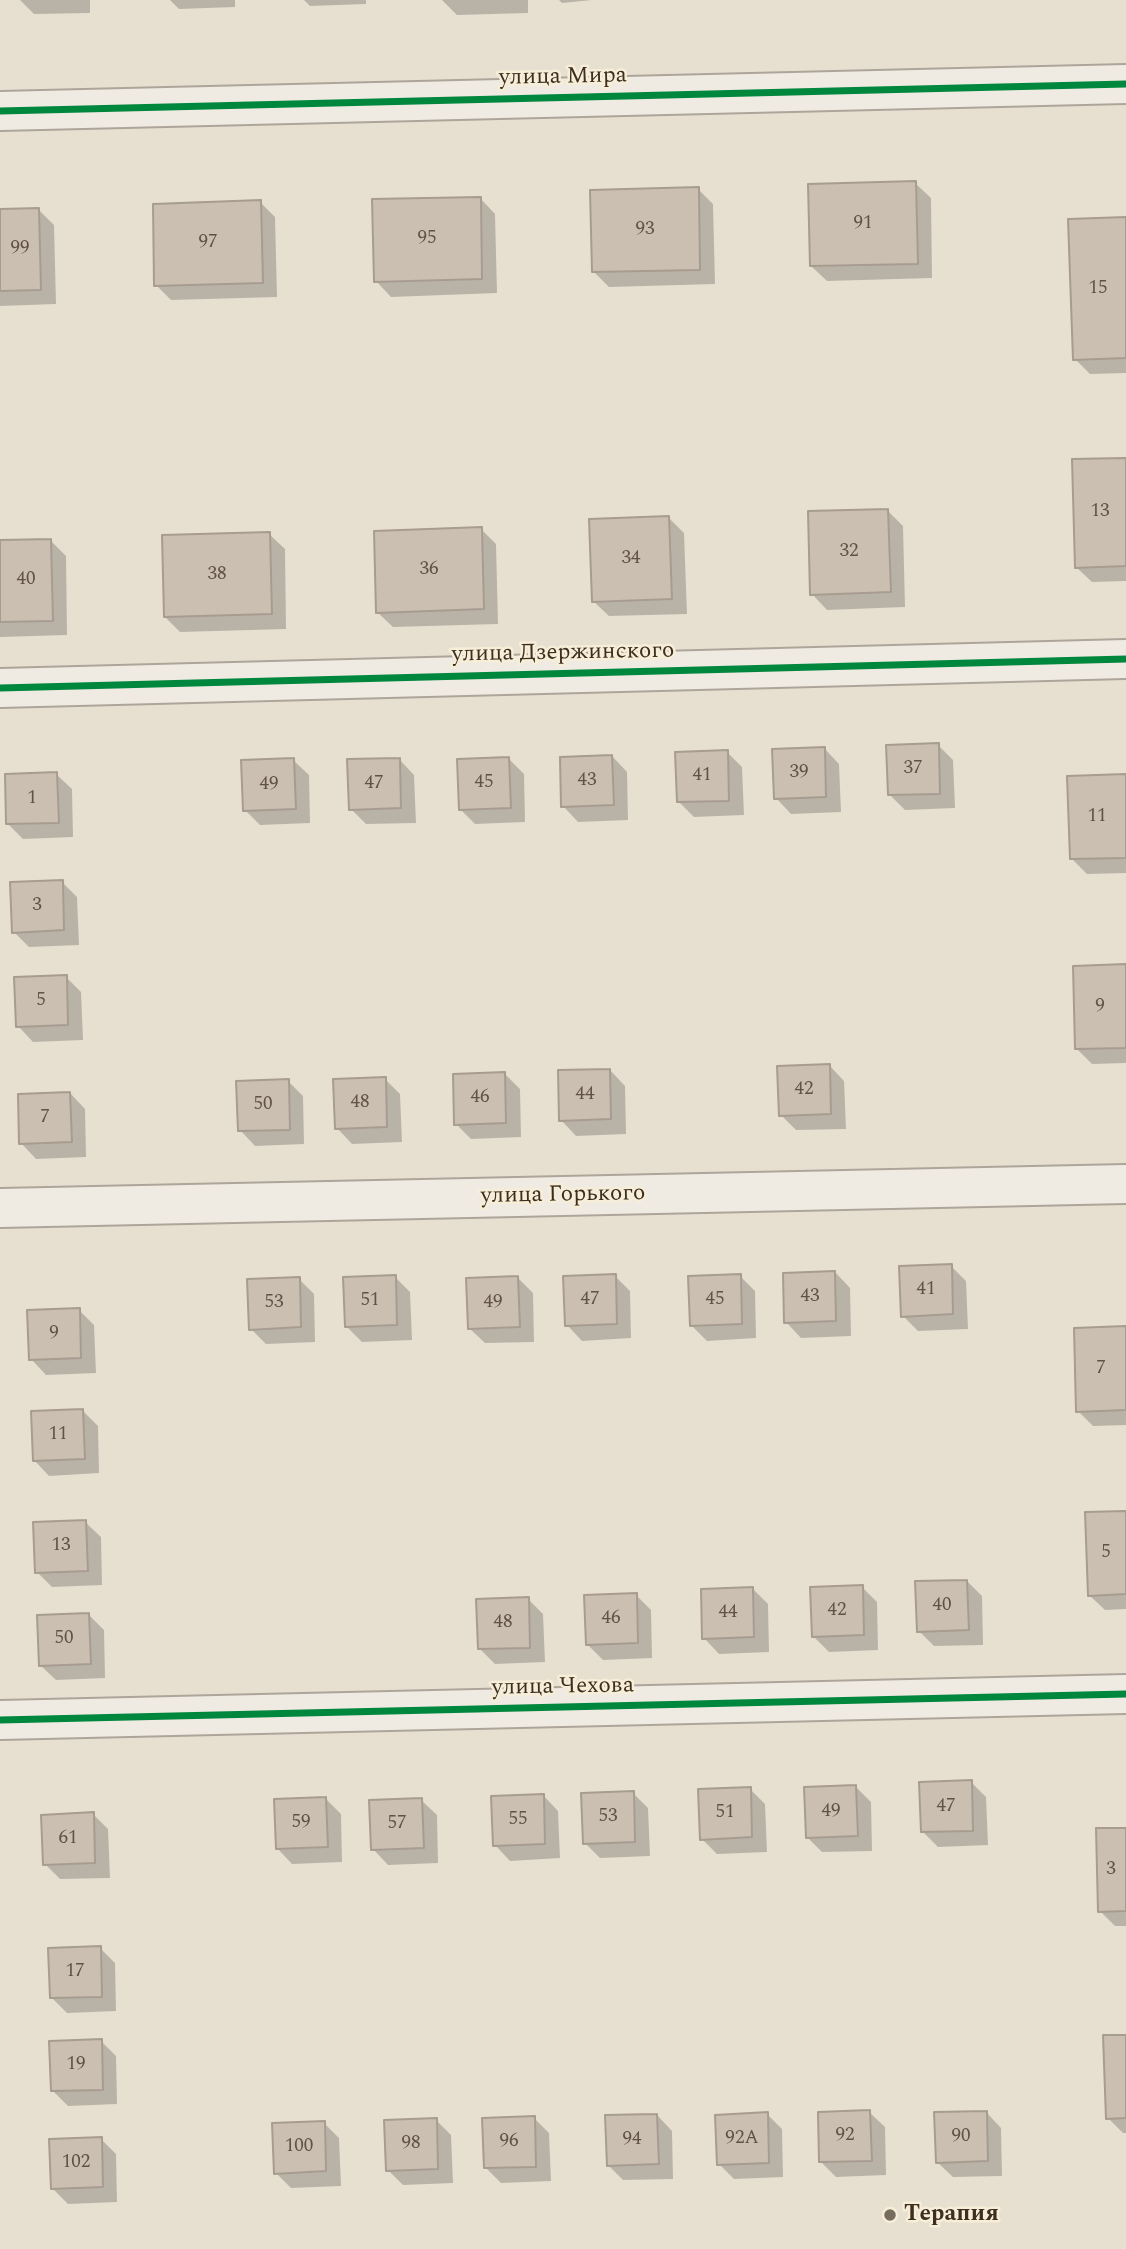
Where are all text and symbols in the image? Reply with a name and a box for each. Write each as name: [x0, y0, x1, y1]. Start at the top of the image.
street label: улица Мира: [499, 63, 627, 93]
house number: 91: [854, 213, 872, 235]
house number: 93: [636, 219, 654, 241]
house number: 95: [418, 228, 436, 250]
house number: 97: [199, 232, 217, 254]
house number: 99: [11, 238, 29, 260]
house number: 15: [1089, 278, 1107, 300]
house number: 13: [1091, 501, 1109, 523]
house number: 32: [840, 541, 858, 563]
house number: 34: [622, 548, 640, 570]
house number: 36: [420, 559, 438, 581]
house number: 38: [208, 564, 226, 586]
house number: 40: [17, 569, 35, 591]
street label: улица Дзержинского: [451, 638, 675, 670]
house number: 37: [904, 758, 922, 780]
house number: 39: [790, 762, 808, 784]
house number: 41: [693, 765, 711, 787]
house number: 43: [578, 770, 596, 792]
house number: 45: [475, 772, 493, 794]
house number: 47: [365, 773, 383, 795]
house number: 49: [260, 774, 278, 796]
house number: 1: [27, 788, 37, 810]
house number: 11: [1088, 806, 1106, 828]
house number: 3: [32, 895, 42, 917]
house number: 5: [36, 990, 46, 1012]
house number: 9: [1095, 996, 1105, 1018]
house number: 42: [795, 1079, 813, 1101]
house number: 44: [576, 1084, 594, 1106]
house number: 46: [471, 1087, 489, 1109]
house number: 48: [351, 1092, 369, 1114]
house number: 50: [254, 1094, 272, 1116]
house number: 7: [40, 1107, 50, 1129]
street label: улица Горького: [480, 1181, 646, 1211]
house number: 41: [917, 1279, 935, 1301]
house number: 43: [801, 1286, 819, 1308]
house number: 47: [581, 1289, 599, 1311]
house number: 45: [706, 1289, 724, 1311]
house number: 51: [361, 1290, 379, 1312]
house number: 53: [265, 1292, 283, 1314]
house number: 49: [484, 1292, 502, 1314]
house number: 9: [49, 1323, 59, 1345]
house number: 7: [1096, 1358, 1106, 1380]
house number: 11: [49, 1424, 67, 1446]
house number: 13: [52, 1535, 70, 1557]
house number: 5: [1101, 1542, 1111, 1564]
house number: 40: [933, 1595, 951, 1617]
house number: 42: [828, 1600, 846, 1622]
house number: 44: [719, 1602, 737, 1624]
house number: 46: [602, 1608, 620, 1630]
house number: 48: [494, 1612, 512, 1634]
house number: 50: [55, 1628, 73, 1650]
street label: улица Чехова: [492, 1673, 634, 1703]
house number: 47: [937, 1796, 955, 1818]
house number: 49: [822, 1801, 840, 1823]
house number: 51: [716, 1802, 734, 1824]
house number: 53: [599, 1806, 617, 1828]
house number: 55: [509, 1809, 527, 1831]
house number: 59: [292, 1812, 310, 1834]
house number: 57: [388, 1813, 406, 1835]
house number: 61: [59, 1828, 77, 1850]
house number: 3: [1106, 1859, 1116, 1881]
house number: 17: [66, 1961, 84, 1983]
house number: 19: [67, 2054, 85, 2076]
house number: 92: [836, 2125, 854, 2147]
house number: 90: [952, 2126, 970, 2148]
house number: 92А: [725, 2128, 759, 2150]
house number: 94: [623, 2129, 641, 2151]
house number: 96: [500, 2131, 518, 2153]
house number: 98: [402, 2133, 420, 2155]
house number: 100: [285, 2136, 313, 2158]
house number: 102: [62, 2152, 90, 2174]
place label: Терапия: [904, 2201, 999, 2229]
marker: Терапия: [882, 2207, 898, 2223]

